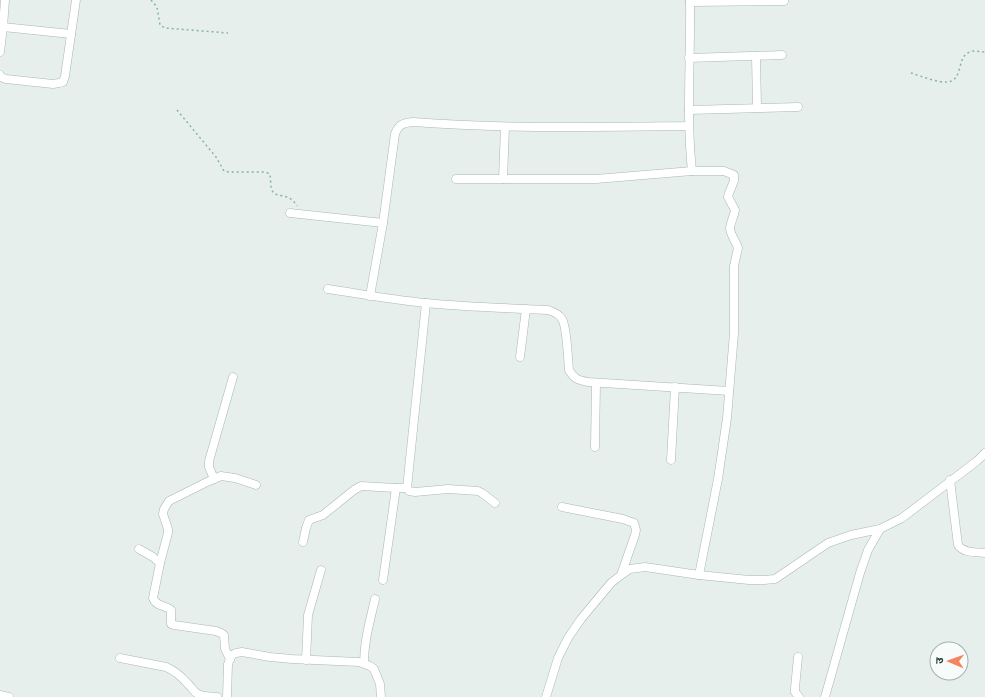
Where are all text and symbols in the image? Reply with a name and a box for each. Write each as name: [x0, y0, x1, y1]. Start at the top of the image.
north arrow: [929, 641, 969, 681]
text: उ: [934, 657, 945, 664]

